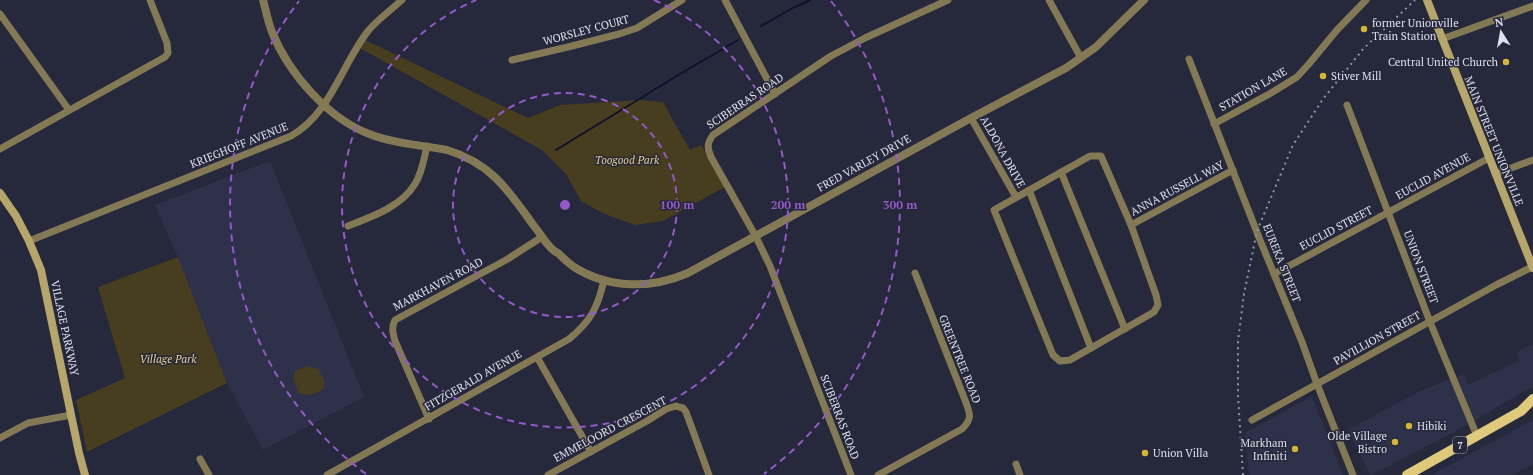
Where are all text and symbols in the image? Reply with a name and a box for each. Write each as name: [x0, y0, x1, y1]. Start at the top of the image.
street label: WORSLEY COURT: [541, 12, 631, 48]
north arrow: [1481, 12, 1521, 52]
text: N: [1494, 14, 1505, 30]
place label: former Unionville Train Station: [1372, 16, 1459, 43]
marker: former Unionville Train Station: [1359, 24, 1369, 34]
place label: Central United Church: [1388, 55, 1499, 69]
marker: Central United Church: [1501, 57, 1511, 67]
street label: STATION LANE: [1217, 64, 1289, 114]
place label: Stiver Mill: [1331, 69, 1382, 83]
street label: SCIBERRAS ROAD: [704, 70, 786, 132]
marker: Stiver Mill: [1318, 71, 1328, 81]
street label: MAIN STREET UNIONVILLE: [1461, 74, 1527, 208]
street label: ALDONA DRIVE: [977, 114, 1029, 190]
street label: KRIEGHOFF AVENUE: [188, 119, 290, 171]
street label: FRED VARLEY DRIVE: [815, 131, 913, 195]
street label: EUCLID AVENUE: [1393, 150, 1473, 202]
park label: Toogood Park: [595, 153, 660, 167]
street label: ANNA RUSSELL WAY: [1128, 157, 1227, 219]
text: 100 m: [660, 197, 694, 212]
text: 200 m: [771, 197, 805, 212]
text: 300 m: [883, 197, 917, 212]
centre of rings: [558, 198, 572, 212]
street label: EUCLID STREET: [1297, 203, 1375, 253]
street label: EUREKA STREET: [1260, 222, 1304, 304]
street label: UNION STREET: [1401, 228, 1441, 306]
street label: MARKHAVEN ROAD: [391, 254, 485, 314]
street label: VILLAGE PARKWAY: [48, 279, 82, 378]
street label: PAVILLION STREET: [1331, 308, 1423, 368]
street label: GREENTREE ROAD: [936, 313, 984, 405]
street label: FITZGERALD AVENUE: [422, 346, 524, 414]
park label: Village Park: [139, 352, 197, 366]
street label: SCIBERRAS ROAD: [817, 373, 863, 462]
street label: EMMELOORD CRESCENT: [551, 393, 669, 465]
place label: Hibiki: [1417, 419, 1447, 433]
marker: Hibiki: [1404, 421, 1414, 431]
place label: Olde Village Bistro: [1327, 429, 1387, 456]
place label: Markham Infiniti: [1241, 436, 1288, 463]
marker: Olde Village Bistro: [1390, 437, 1400, 447]
road number: 7: [1453, 437, 1467, 453]
marker: Markham Infiniti: [1290, 444, 1300, 454]
place label: Union Villa: [1153, 446, 1209, 460]
marker: Union Villa: [1140, 448, 1150, 458]

